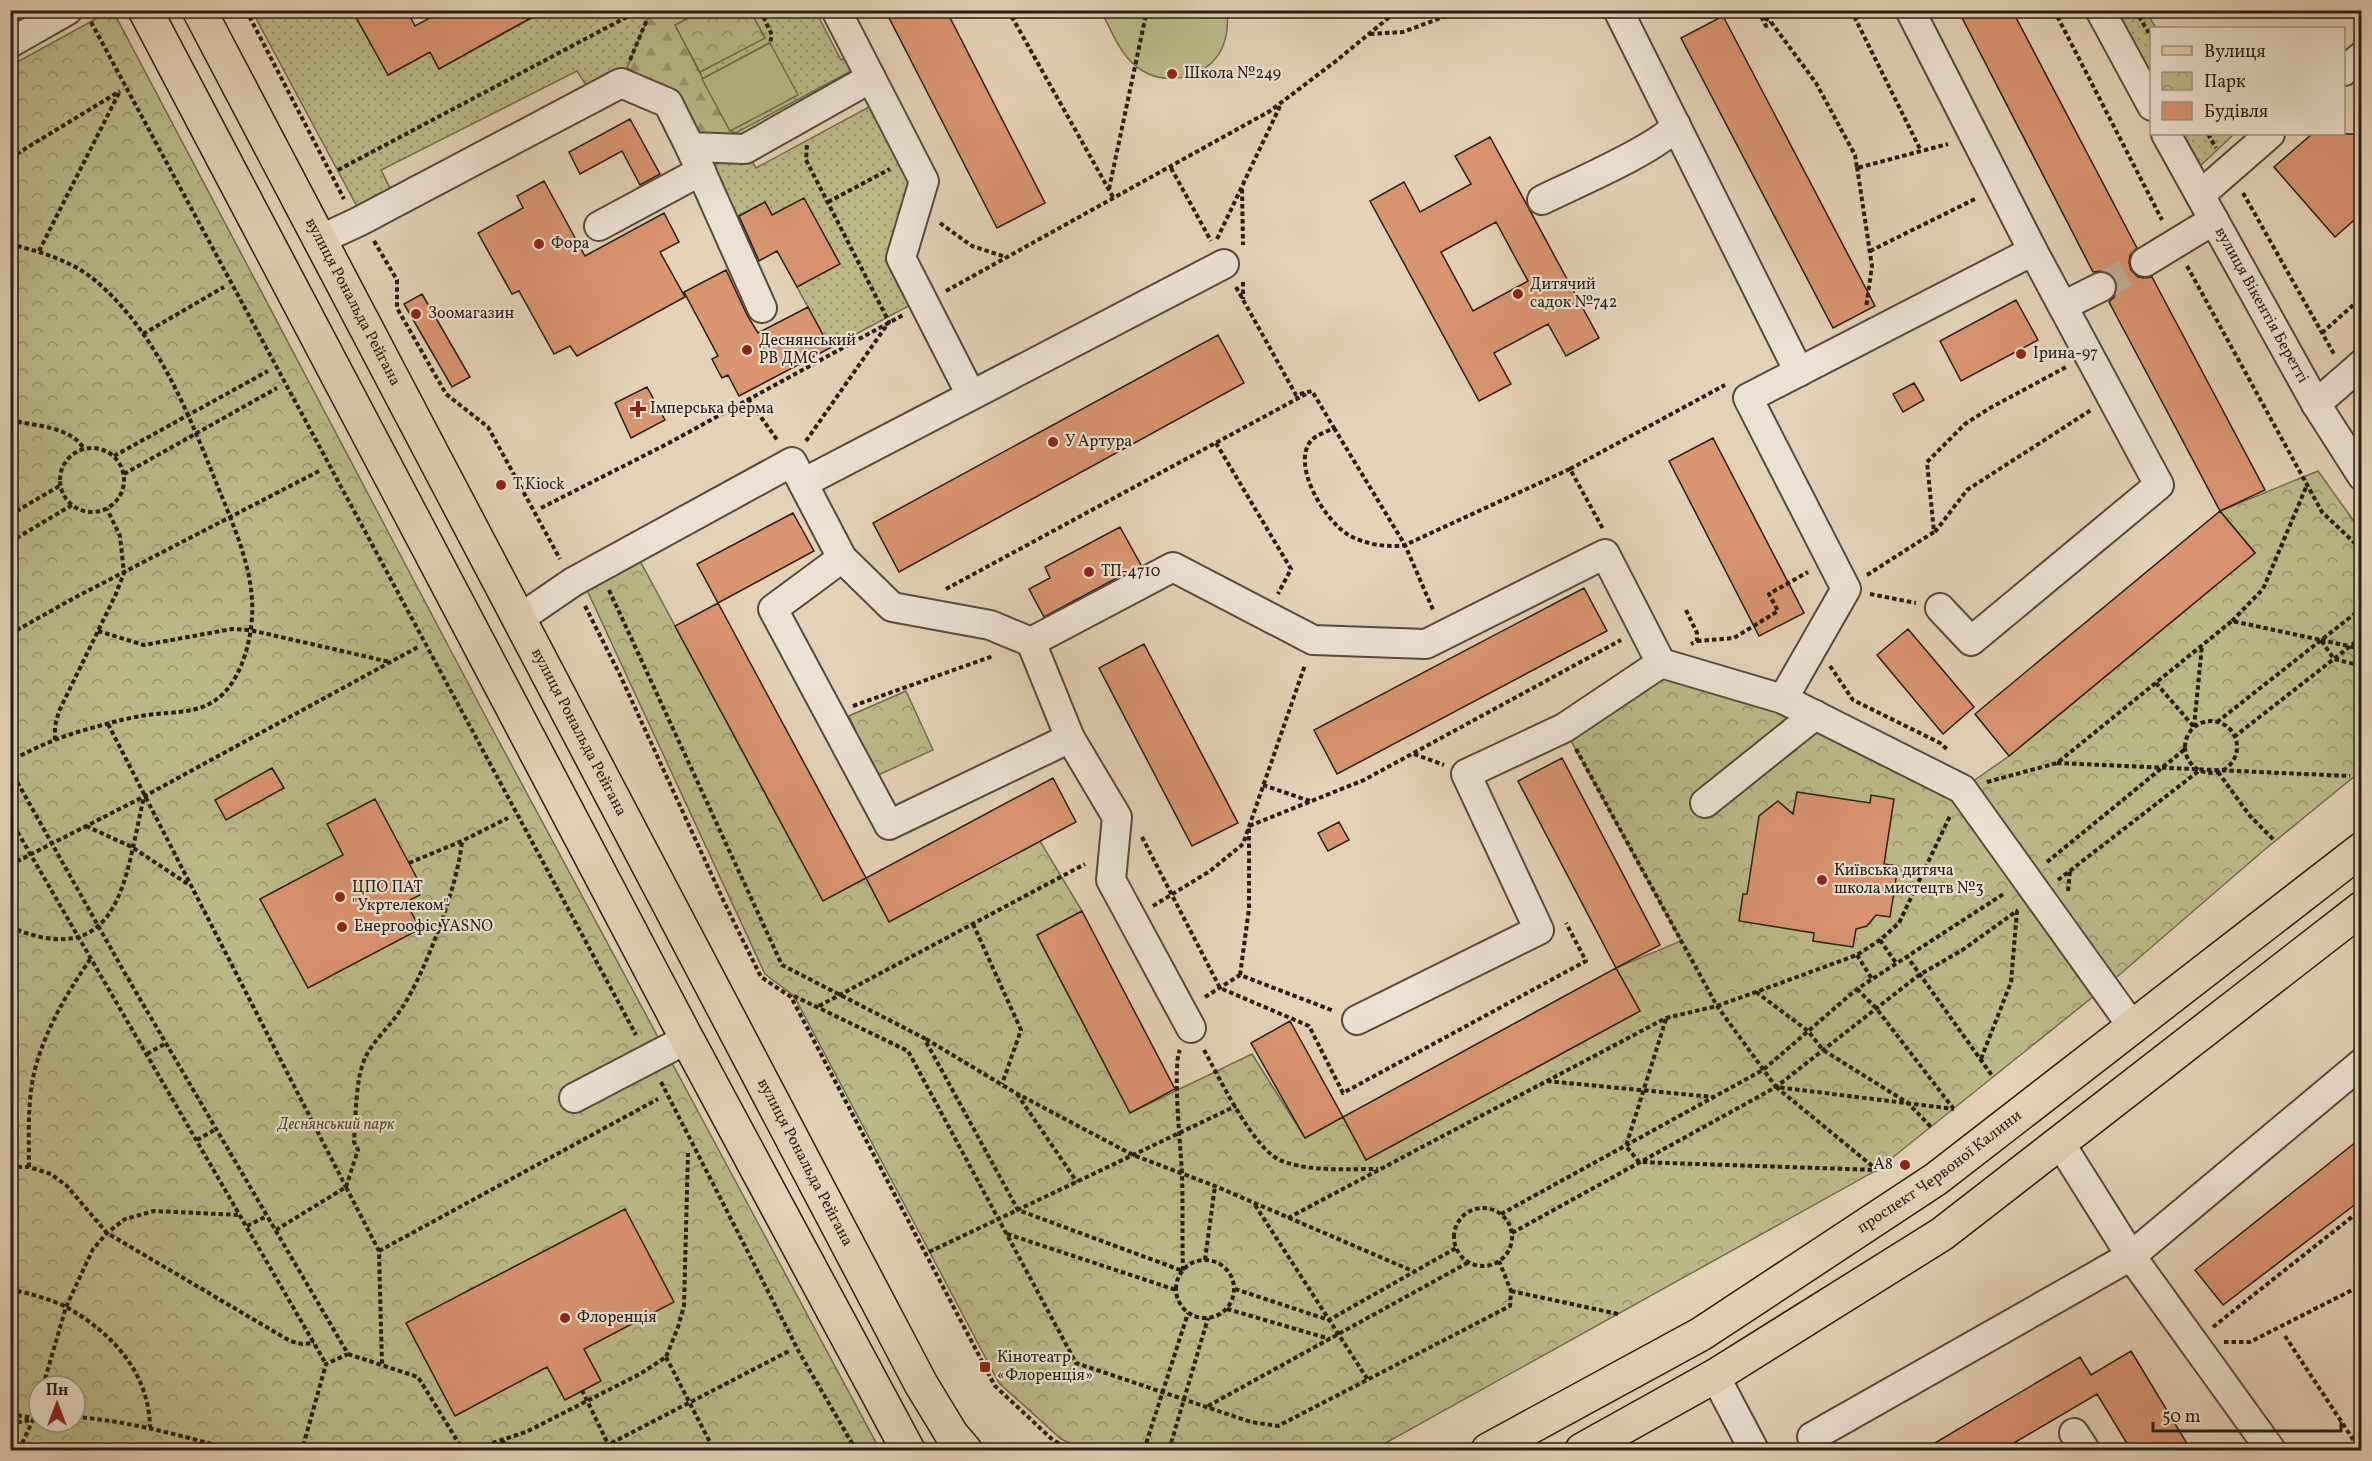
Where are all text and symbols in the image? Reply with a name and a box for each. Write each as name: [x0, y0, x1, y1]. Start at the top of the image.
legend: [2150, 27, 2345, 135]
text: Вулиця: [2204, 40, 2266, 65]
place label: Школа №249: [1184, 63, 1281, 85]
marker: Школа №249: [1165, 67, 1179, 81]
text: Парк: [2204, 70, 2246, 95]
text: Будівля: [2204, 100, 2268, 125]
street label: вулиця Рональда Рейгана: [299, 214, 406, 390]
street label: вулиця Вікентія Беретті: [2209, 223, 2314, 388]
place label: Фора: [551, 233, 590, 255]
marker: Фора: [532, 237, 546, 251]
place label: Дитячий садок №742: [1530, 274, 1617, 314]
marker: Дитячий садок №742: [1511, 287, 1525, 301]
place label: Зоомагазин: [428, 303, 514, 325]
marker: Зоомагазин: [409, 307, 423, 321]
place label: Деснянський РВ ДМС: [759, 330, 856, 370]
marker: Деснянський РВ ДМС: [740, 343, 754, 357]
place label: Ірина-97: [2033, 343, 2098, 365]
marker: Ірина-97: [2014, 347, 2028, 361]
place label: Імперська ферма: [650, 398, 774, 420]
marker: Імперська ферма: [631, 402, 645, 416]
place label: У Артура: [1065, 431, 1132, 453]
marker: У Артура: [1046, 435, 1060, 449]
place label: T Kiock: [513, 474, 565, 496]
marker: T Kiock: [494, 478, 508, 492]
place label: ТП-4710: [1101, 561, 1160, 583]
marker: ТП-4710: [1082, 565, 1096, 579]
street label: вулиця Рональда Рейгана: [525, 644, 632, 820]
place label: Київська дитяча школа мистецтв №3: [1834, 860, 1984, 900]
marker: Київська дитяча школа мистецтв №3: [1815, 873, 1829, 887]
place label: ЦПО ПАТ "Укртелеком": [352, 877, 449, 917]
marker: ЦПО ПАТ "Укртелеком": [333, 890, 347, 904]
place label: Енергоофіс YASNO: [354, 916, 493, 938]
marker: Енергоофіс YASNO: [335, 920, 349, 934]
street label: вулиця Рональда Рейгана: [751, 1075, 858, 1250]
street label: проспект Червоної Калини: [1853, 1105, 2027, 1239]
park label: Деснянський парк: [277, 1114, 395, 1136]
place label: А8: [1874, 1154, 1893, 1176]
marker: А8: [1898, 1158, 1912, 1172]
place label: Флоренція: [577, 1307, 657, 1329]
marker: Флоренція: [558, 1311, 572, 1325]
place label: Кінотеатр «Флоренція»: [997, 1347, 1093, 1387]
marker: Кінотеатр «Флоренція»: [978, 1360, 992, 1374]
north arrow: [27, 1374, 87, 1434]
text: Пн: [46, 1380, 68, 1402]
scale bar: [2153, 1395, 2340, 1433]
text: 50 m: [2162, 1405, 2201, 1430]

